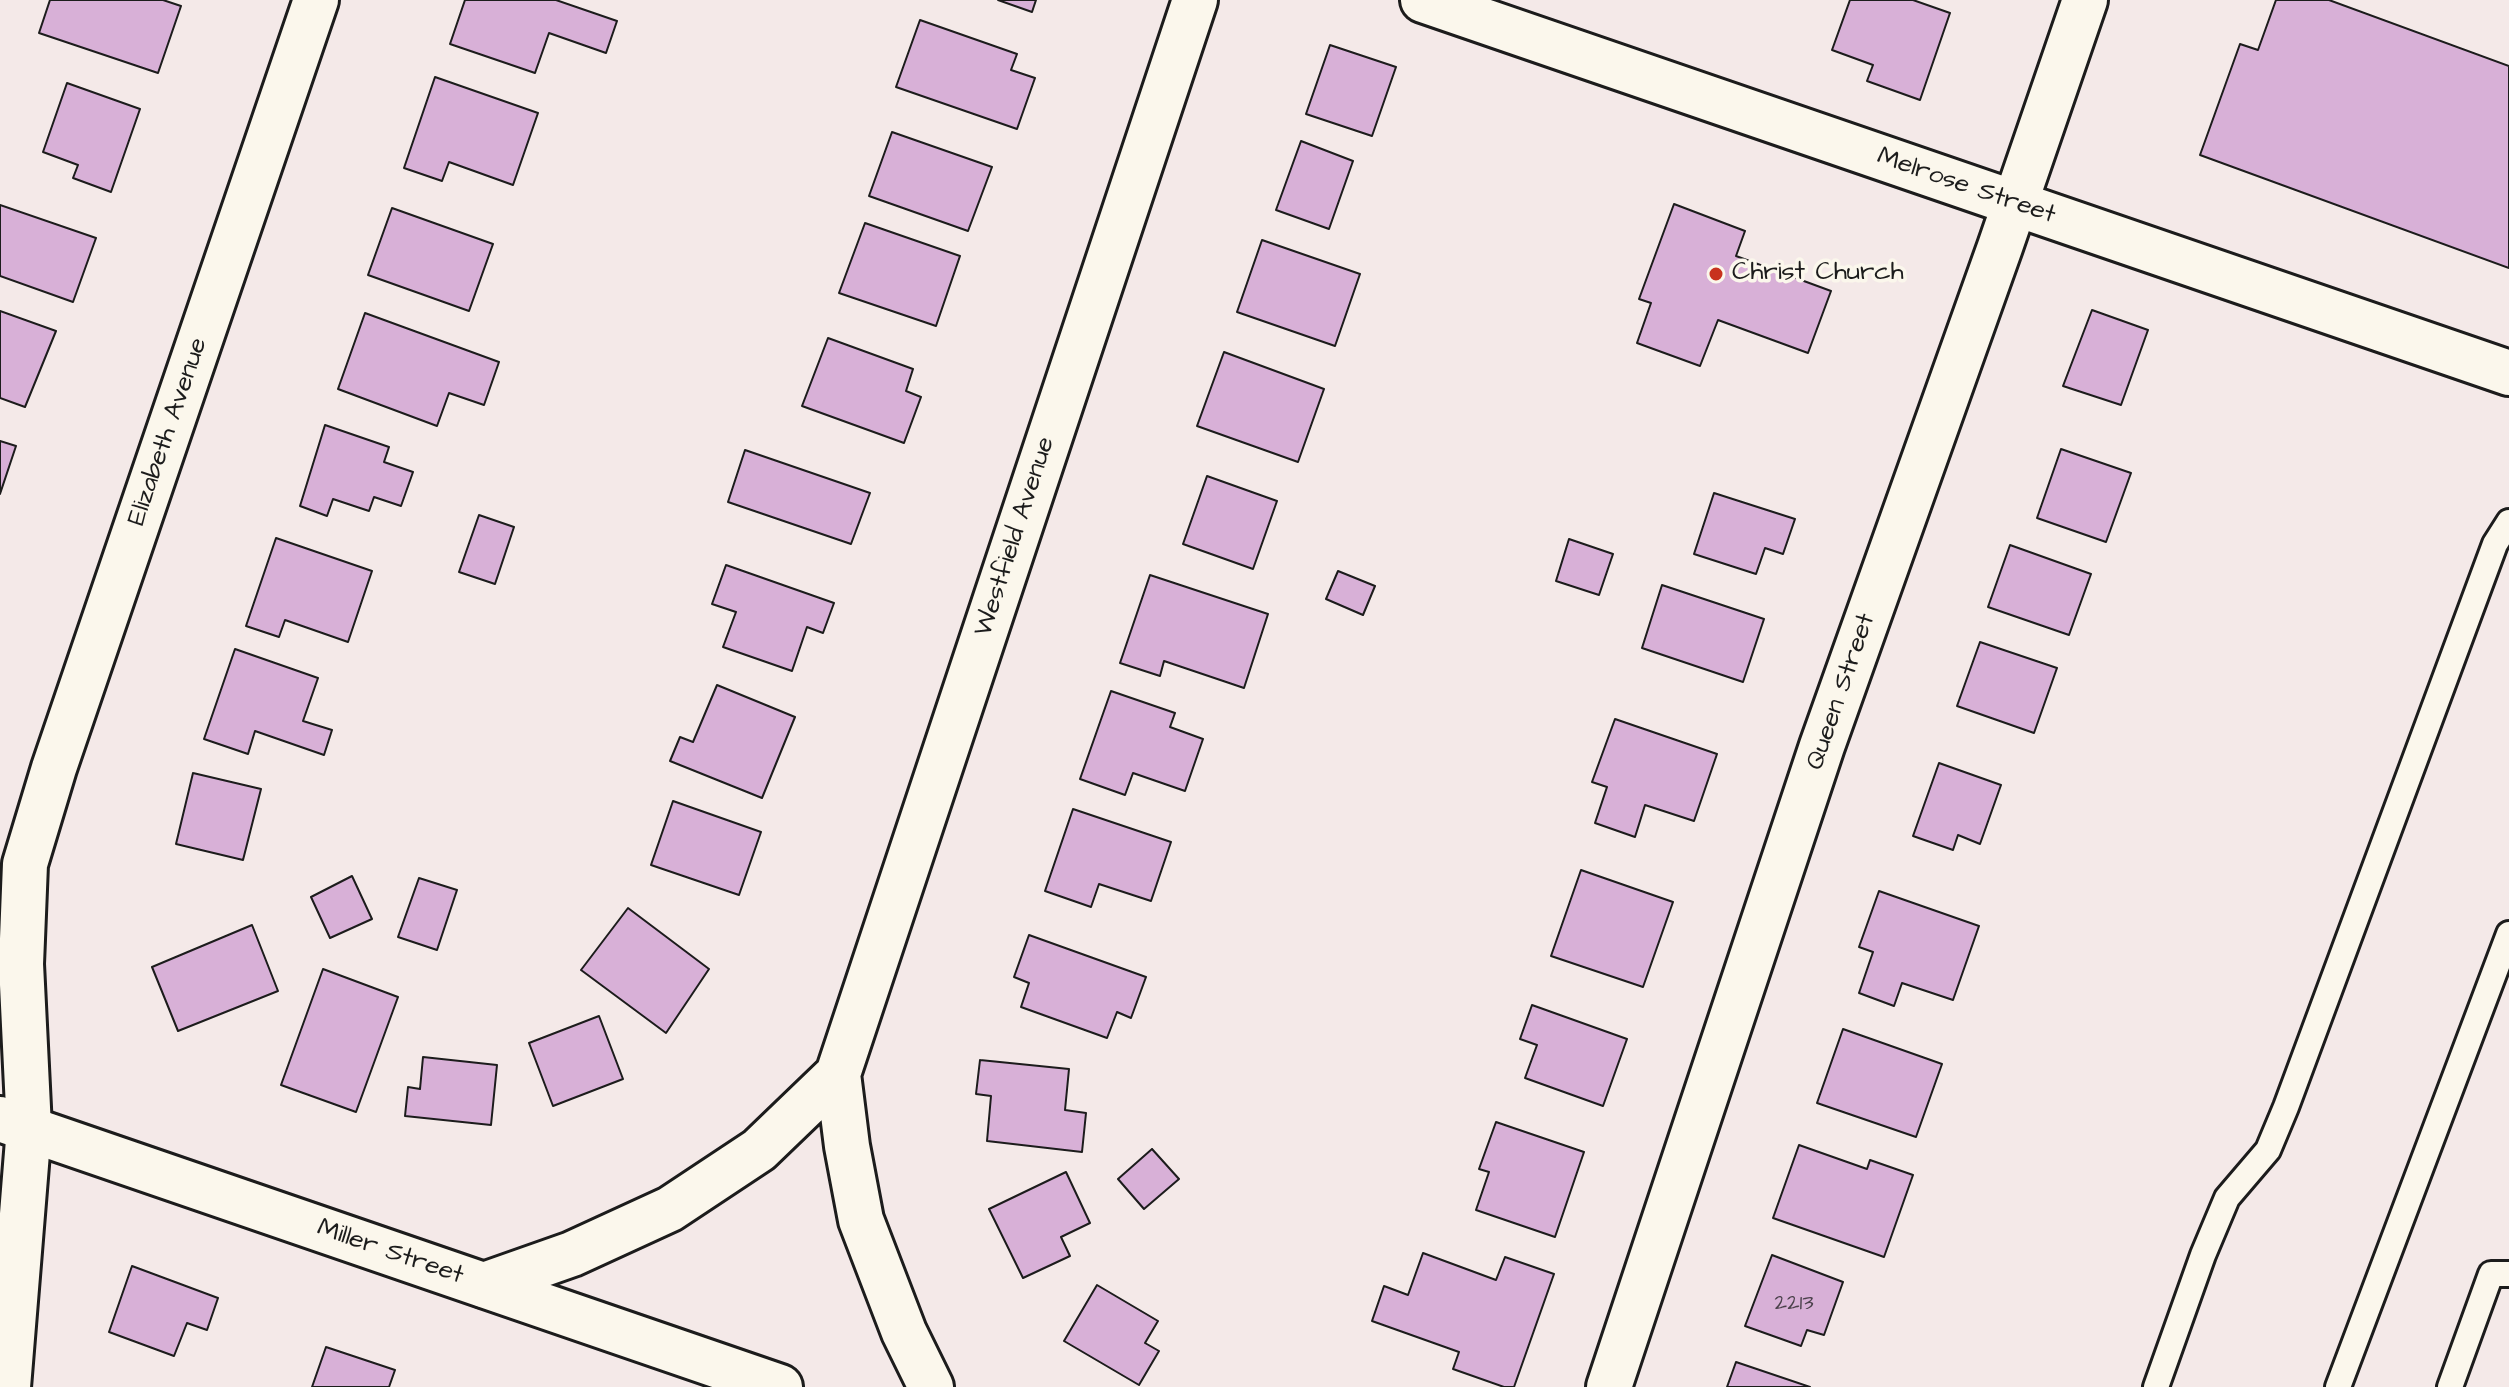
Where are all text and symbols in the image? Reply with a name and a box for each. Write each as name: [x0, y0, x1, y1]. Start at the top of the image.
street label: Melrose Street: [1873, 142, 2059, 232]
place label: Christ Church: [1732, 258, 1904, 290]
marker: Christ Church: [1707, 265, 1725, 283]
street label: Elizabeth Avenue: [122, 334, 216, 530]
street label: Westfield Avenue: [969, 433, 1063, 641]
street label: Queen Street: [1801, 610, 1883, 774]
street label: Miller Street: [313, 1213, 467, 1293]
house number: 2213: [1774, 1291, 1814, 1317]

